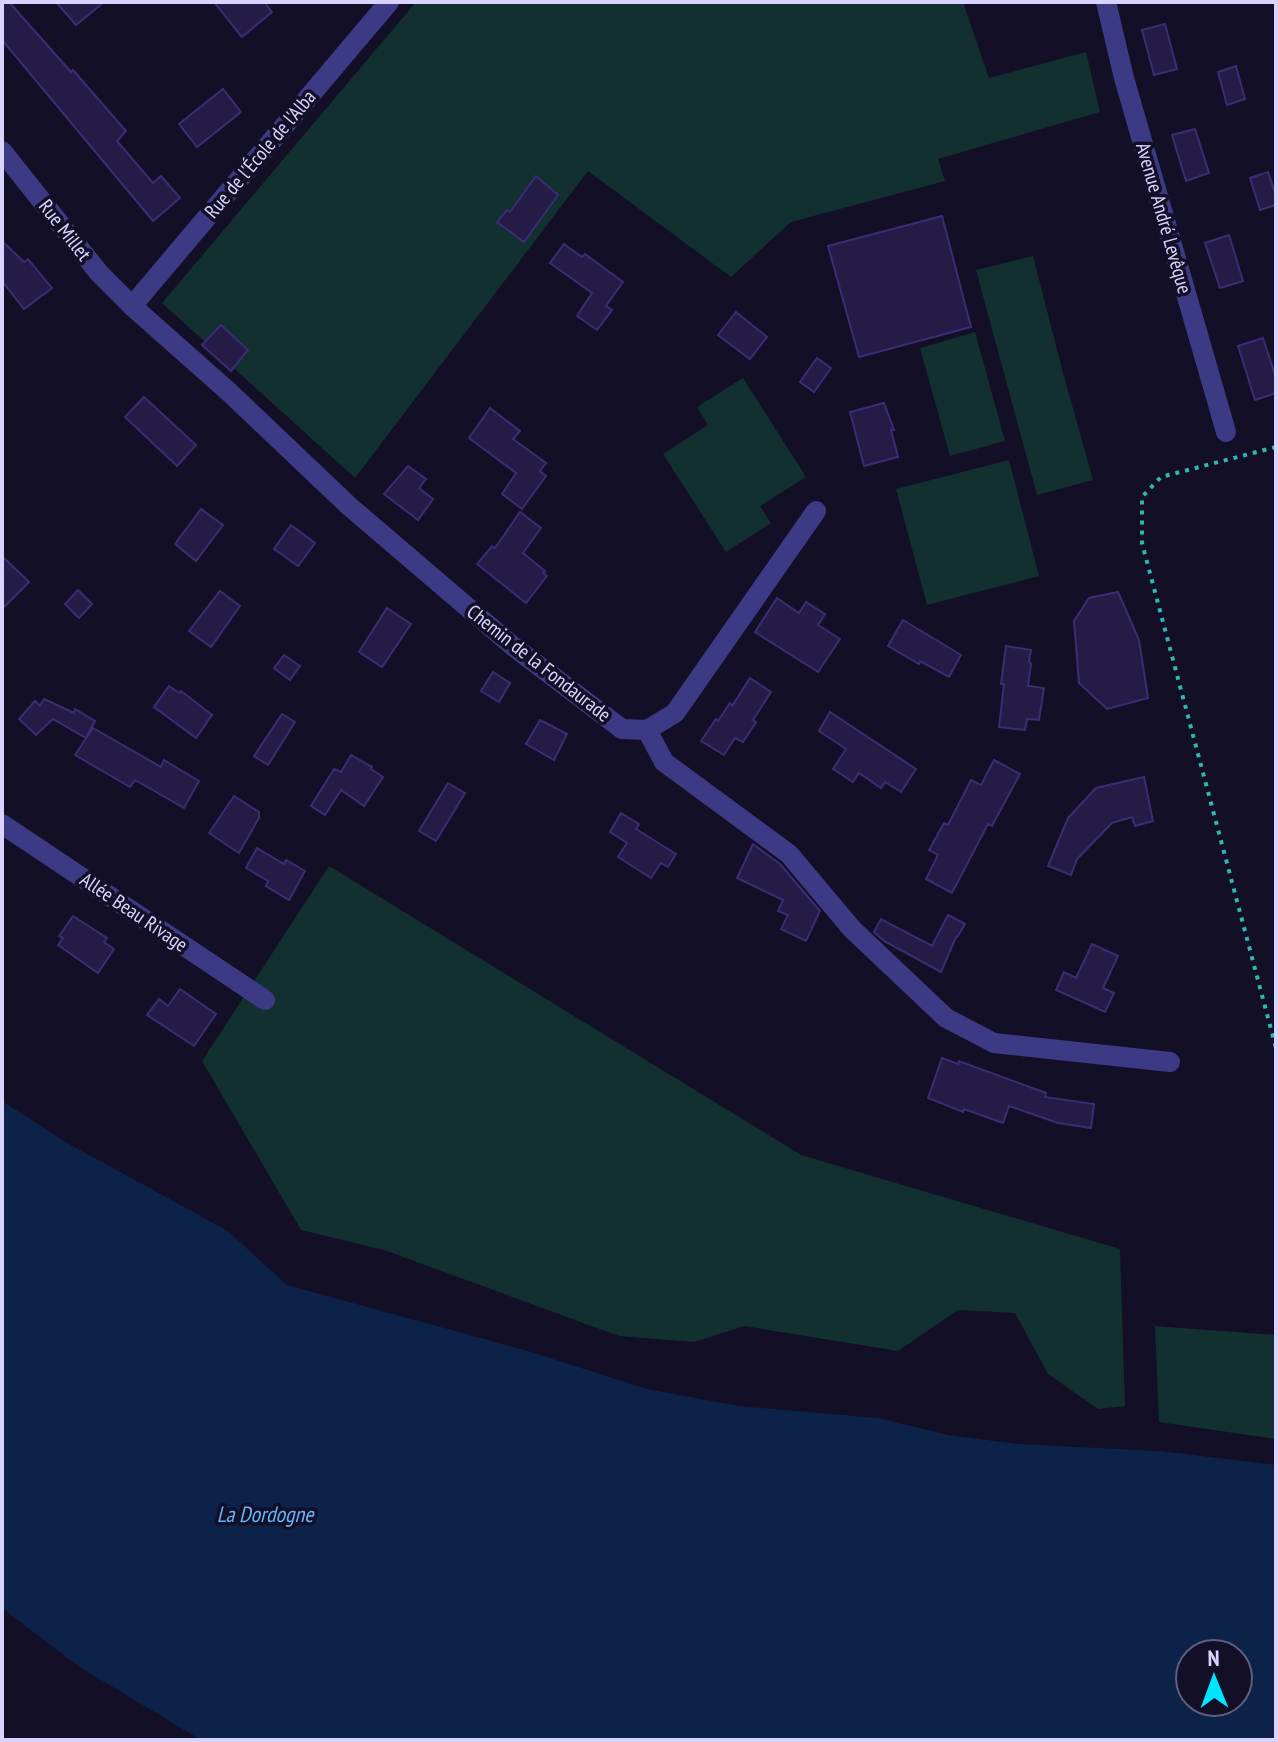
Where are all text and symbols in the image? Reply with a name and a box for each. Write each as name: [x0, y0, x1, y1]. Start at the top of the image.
street label: Rue de l'École de l'Alba: [199, 84, 321, 224]
street label: Avenue André Levêque: [1130, 139, 1198, 297]
street label: Rue Millet: [33, 194, 97, 266]
street label: Chemin de la Fondaurade: [462, 599, 616, 727]
street label: Allée Beau Rivage: [75, 866, 193, 958]
water label: La Dordogne: [217, 1500, 315, 1528]
north arrow: [1174, 1638, 1254, 1718]
text: N: [1207, 1644, 1220, 1672]

